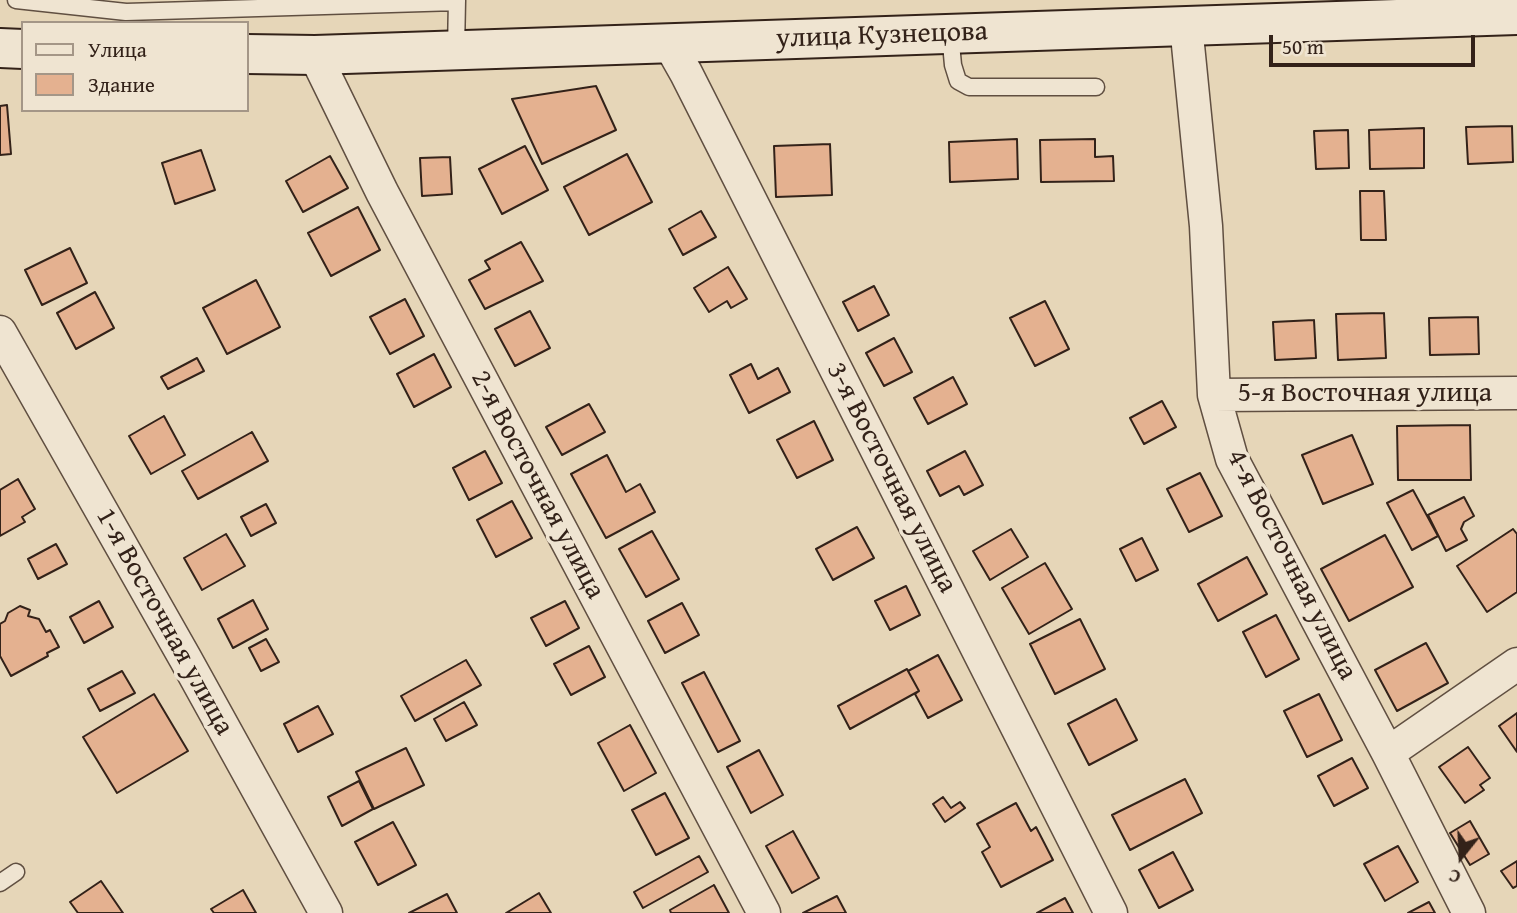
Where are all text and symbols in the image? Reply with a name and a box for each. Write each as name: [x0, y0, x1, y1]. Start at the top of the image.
street label: улица Кузнецова: [776, 16, 988, 56]
legend: [21, 21, 248, 112]
scale bar: [1272, 21, 1478, 65]
text: 50 m: [1282, 31, 1324, 62]
text: Улица: [88, 34, 147, 65]
text: Здание: [88, 69, 155, 100]
street label: 3-я Восточная улица: [818, 357, 964, 599]
street label: 2-я Восточная улица: [462, 365, 612, 605]
street label: 5-я Восточная улица: [1238, 377, 1492, 411]
street label: 4-я Восточная улица: [1218, 444, 1364, 686]
street label: 1-я Восточная улица: [88, 503, 240, 741]
north arrow: [1426, 822, 1496, 892]
text: С: [1445, 862, 1464, 892]

